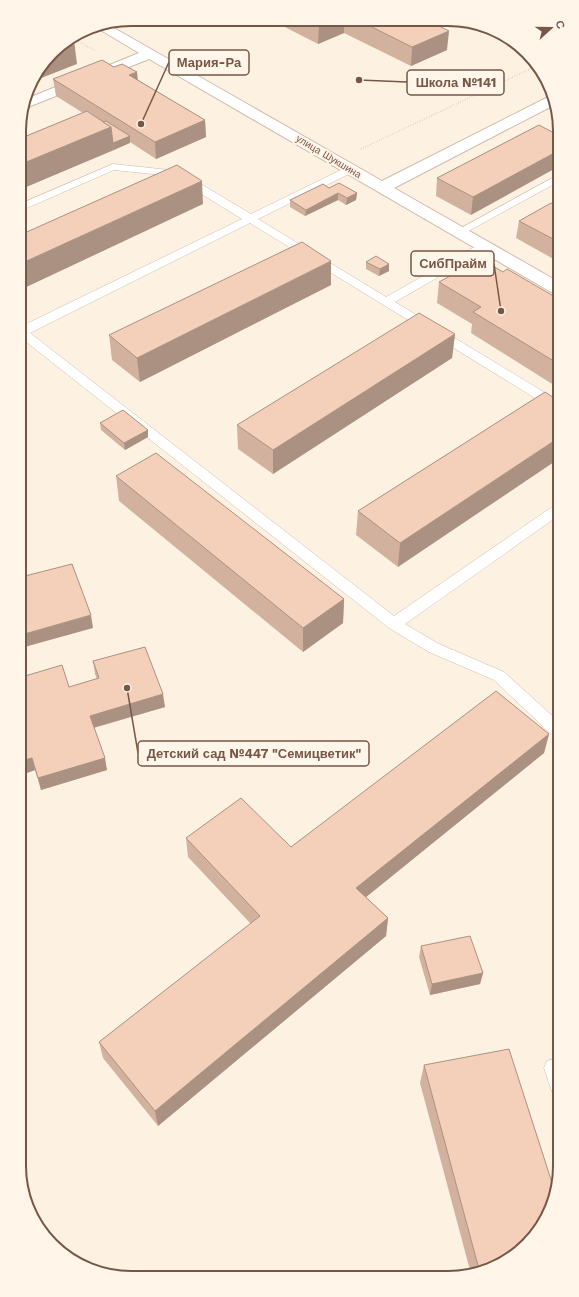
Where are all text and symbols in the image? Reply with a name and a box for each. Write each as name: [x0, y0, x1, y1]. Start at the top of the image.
north arrow: [531, 8, 571, 48]
text: С: [552, 19, 567, 31]
callout: Мария-Ра: [169, 50, 249, 75]
text: Мария-Ра: [177, 55, 242, 70]
callout: Школа №141: [407, 70, 504, 95]
text: Школа №141: [416, 75, 496, 90]
street label: улица Шукшина: [294, 133, 364, 180]
callout: СибПрайм: [411, 251, 494, 276]
text: СибПрайм: [419, 256, 487, 271]
callout: Детский сад №447 "Семицветик": [138, 741, 369, 766]
text: Детский сад №447 "Семицветик": [147, 746, 362, 761]

